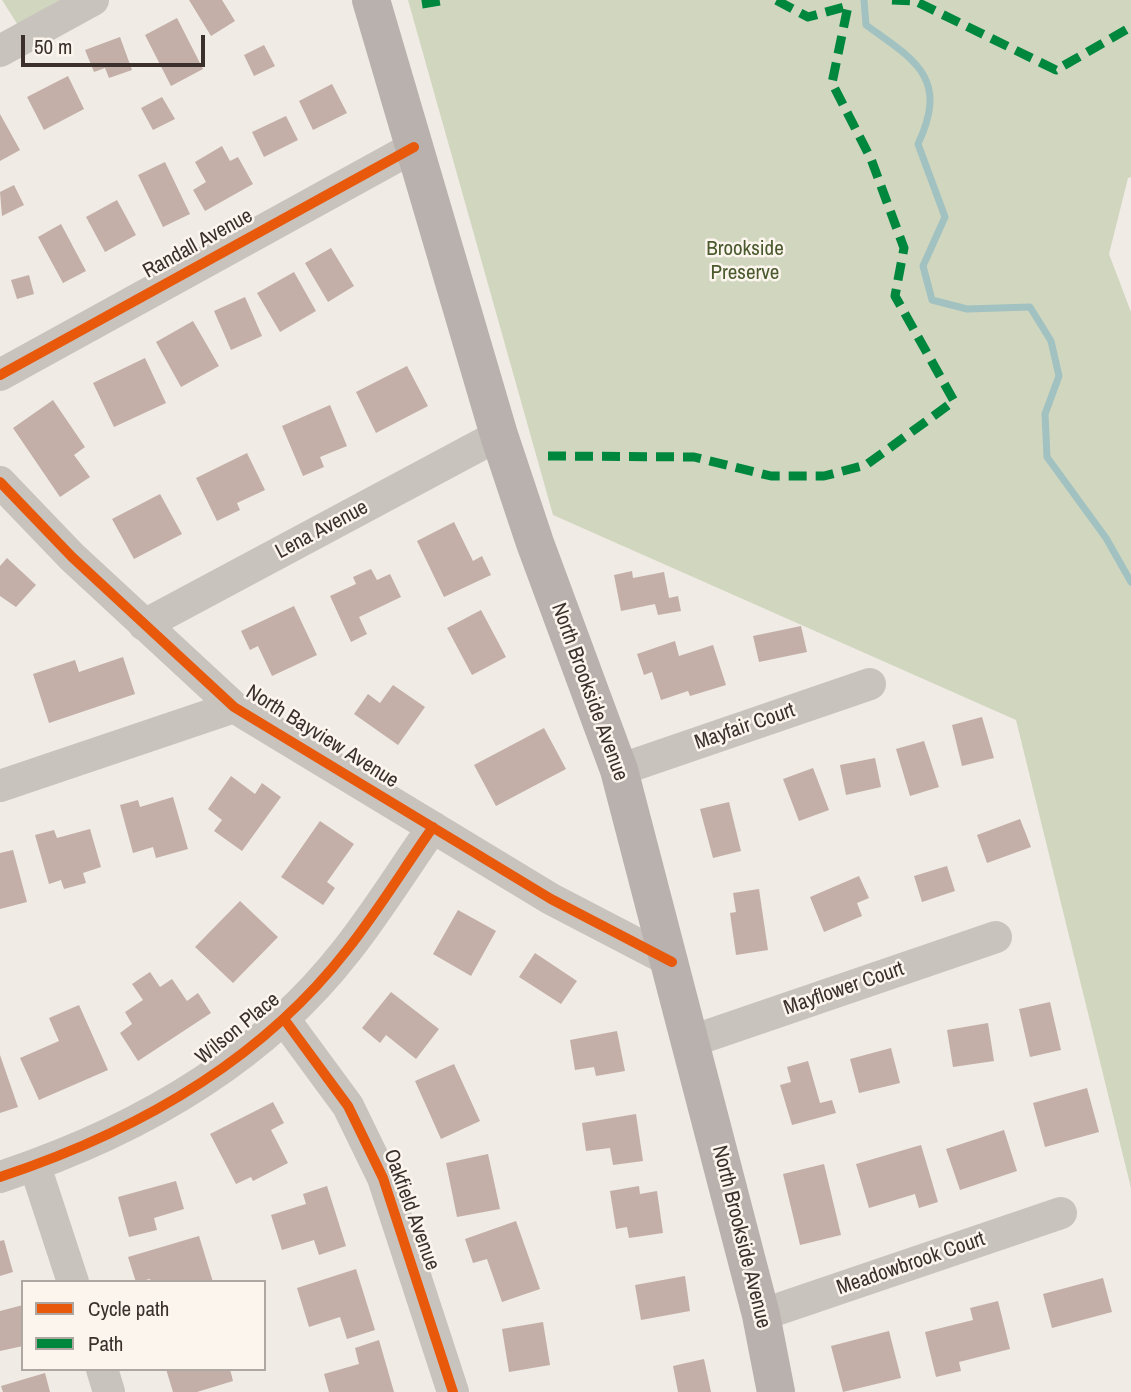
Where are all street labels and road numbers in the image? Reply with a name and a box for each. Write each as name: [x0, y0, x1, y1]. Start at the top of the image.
street label: Randall Avenue: [139, 204, 257, 284]
street label: Lena Avenue: [271, 495, 373, 565]
street label: North Brookside Avenue: [545, 600, 633, 784]
street label: North Bayview Avenue: [241, 680, 403, 794]
street label: Mayfair Court: [692, 698, 798, 756]
street label: Mayflower Court: [781, 957, 907, 1021]
street label: Wilson Place: [191, 988, 285, 1070]
street label: North Brookside Avenue: [706, 1143, 776, 1331]
street label: Oakfield Avenue: [377, 1146, 445, 1274]
street label: Meadowbrook Court: [834, 1227, 988, 1301]

